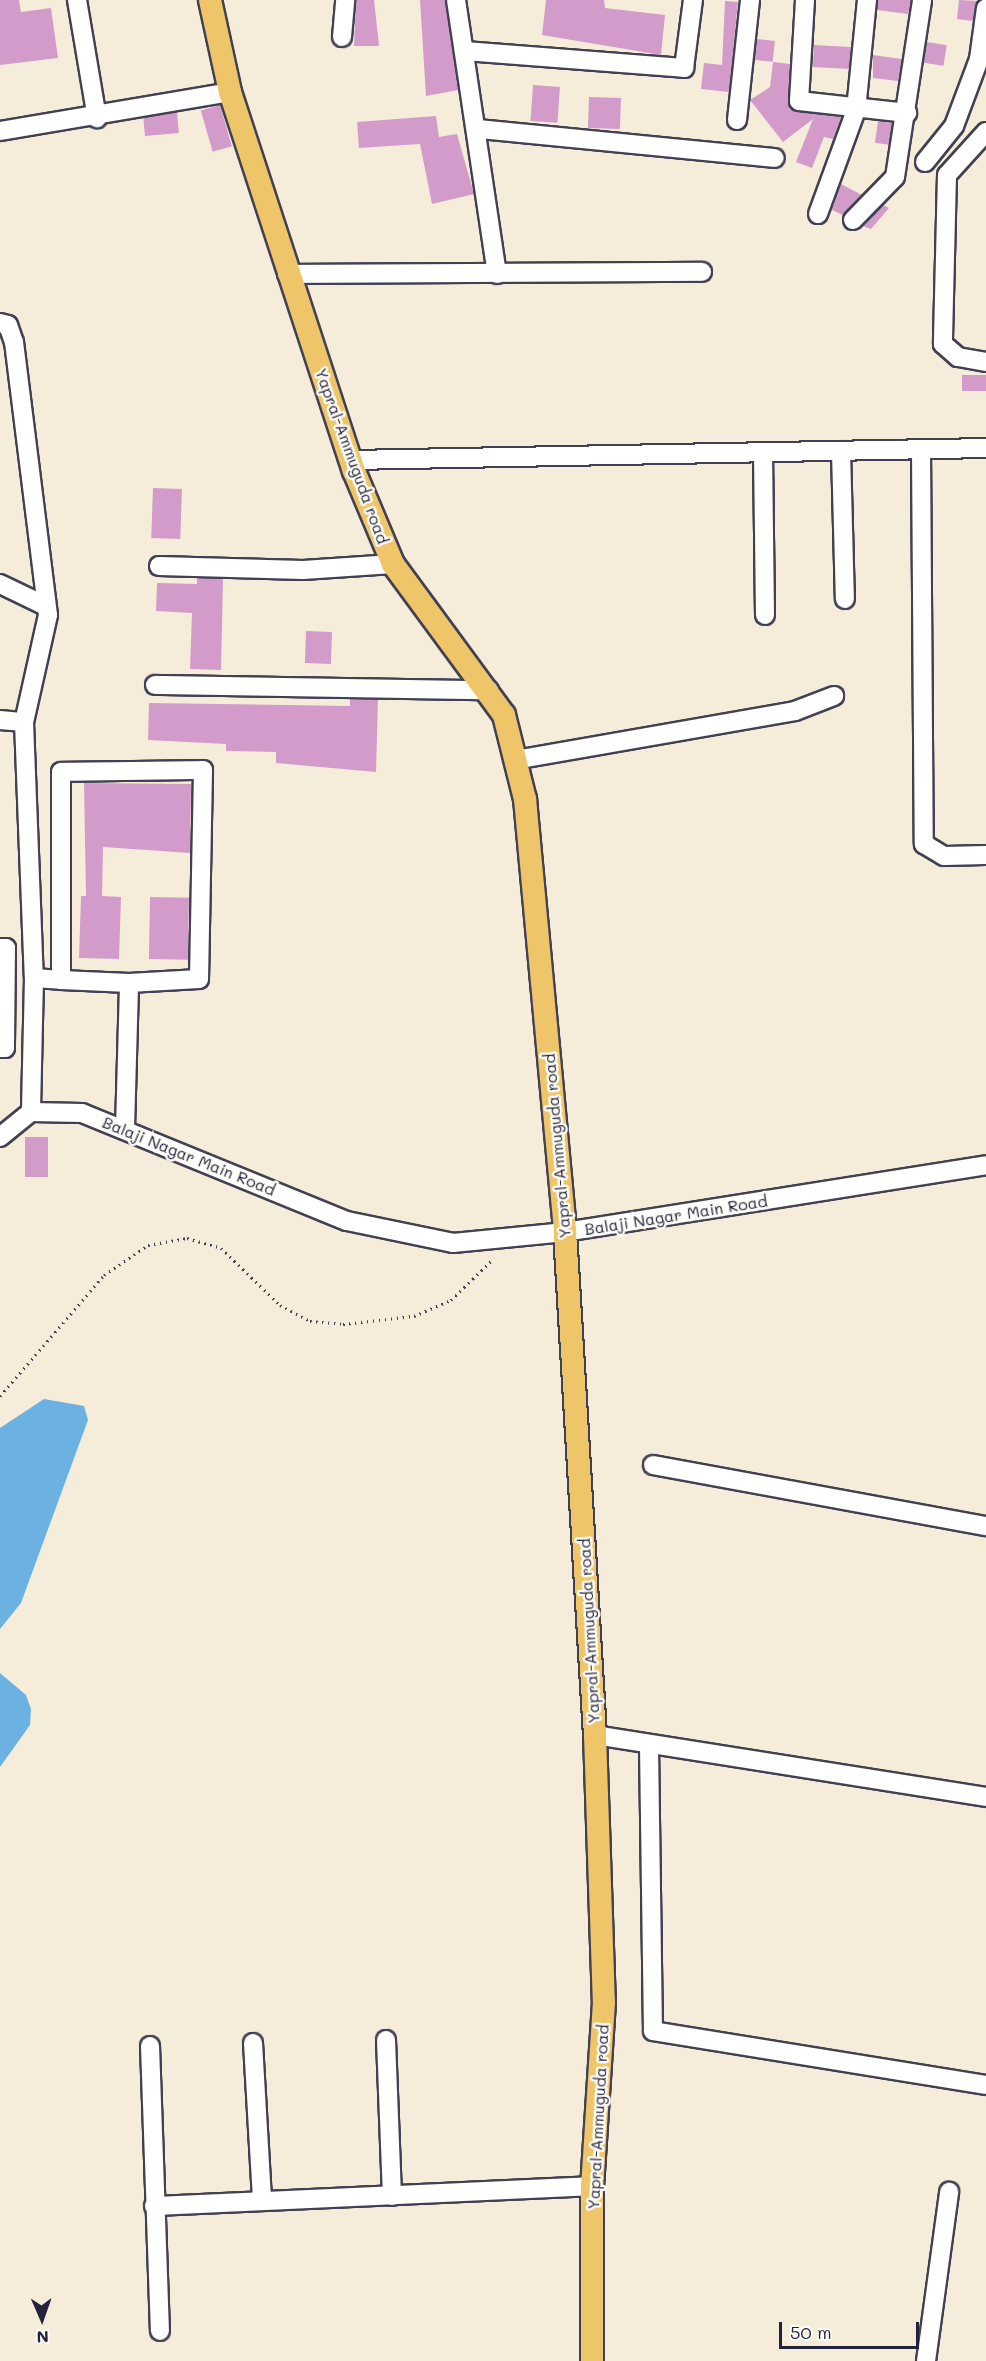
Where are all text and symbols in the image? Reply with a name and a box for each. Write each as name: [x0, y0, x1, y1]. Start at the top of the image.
street label: Yapral-Ammuguda road: [311, 366, 393, 546]
street label: Yapral-Ammuguda road: [539, 1053, 575, 1239]
street label: Balaji Nagar Main Road: [100, 1112, 278, 1200]
street label: Balaji Nagar Main Road: [583, 1191, 769, 1239]
street label: Yapral-Ammuguda road: [575, 1538, 603, 1724]
street label: Yapral-Ammuguda road: [584, 2024, 612, 2210]
north arrow: [12, 2289, 72, 2349]
scale bar: [782, 2310, 922, 2348]
text: 50 m: [790, 2320, 832, 2344]
text: N: [36, 2327, 49, 2348]

